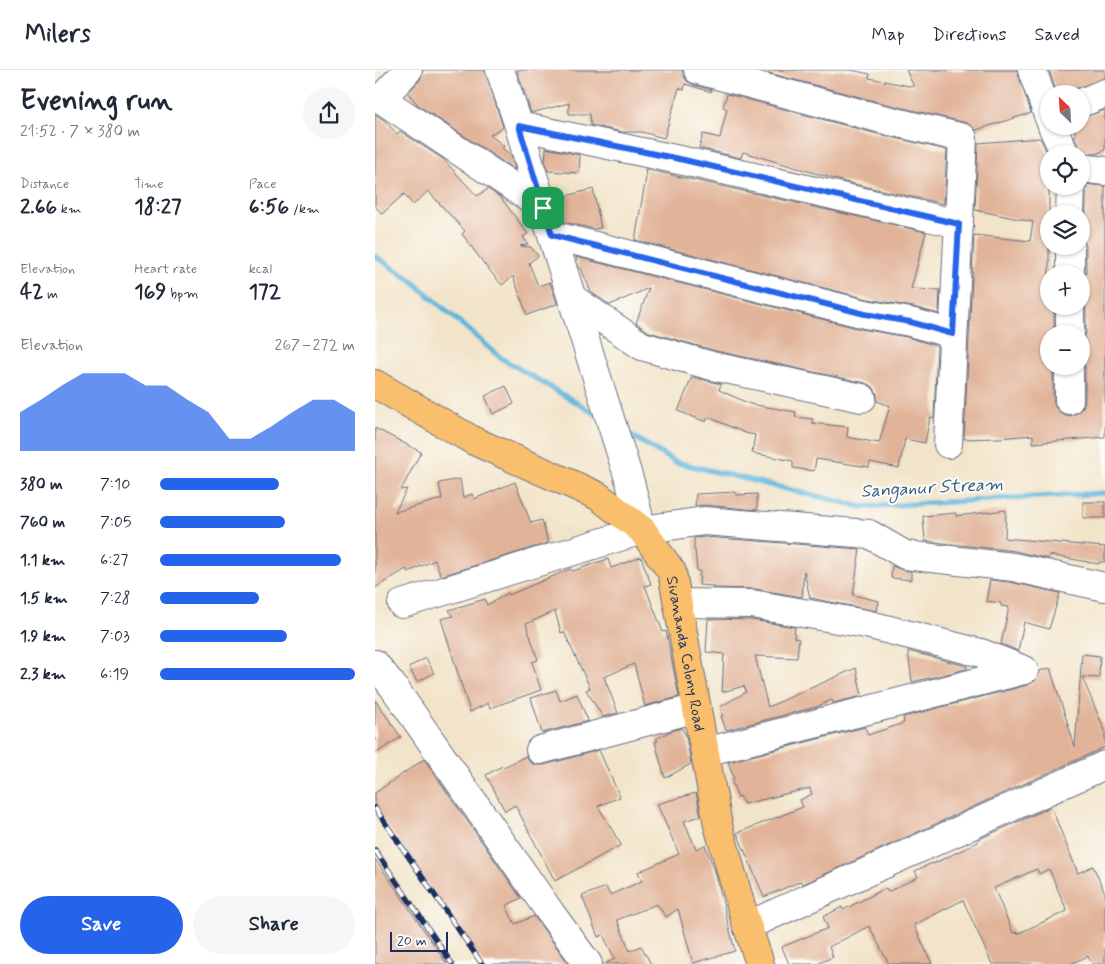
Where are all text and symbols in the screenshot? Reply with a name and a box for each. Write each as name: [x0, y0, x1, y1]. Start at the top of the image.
text: Milers: [25, 19, 91, 50]
text: Map: [872, 23, 905, 47]
text: Directions: [933, 23, 1007, 47]
text: Saved: [1035, 23, 1080, 47]
text: Evening run: [20, 83, 173, 120]
north arrow: [1040, 85, 1090, 135]
map controls: [1040, 85, 1090, 375]
button: share: [303, 87, 355, 139]
text: 21:52 · 7 × 380 m: [20, 121, 140, 142]
button: locate: [1040, 145, 1090, 195]
text: Distance: [20, 175, 69, 193]
text: Time: [134, 175, 164, 193]
text: Pace: [249, 175, 277, 193]
pin: [522, 187, 564, 229]
text: 2.66: [20, 193, 57, 221]
text: 18:27: [134, 193, 182, 221]
text: 6:56: [249, 193, 289, 221]
icon: arrive: [529, 194, 557, 222]
text: km: [57, 200, 81, 218]
text: /km: [289, 200, 320, 218]
button: layers: [1040, 205, 1090, 255]
text: Elevation: [20, 260, 75, 278]
text: Heart rate: [134, 260, 197, 278]
text: kcal: [249, 260, 272, 278]
button: +: [1040, 265, 1090, 315]
text: 42: [20, 278, 43, 306]
text: 169: [134, 278, 166, 306]
text: 172: [249, 278, 281, 306]
text: m: [43, 285, 58, 303]
text: bpm: [166, 285, 198, 303]
button: −: [1040, 325, 1090, 375]
text: Elevation: [20, 335, 83, 356]
text: 267–272 m: [275, 335, 355, 356]
water label: Sanganur Stream: [860, 472, 1004, 506]
text: 380 m: [20, 474, 63, 495]
text: 7:10: [100, 474, 130, 495]
text: 760 m: [20, 512, 65, 533]
text: 7:05: [100, 512, 131, 533]
text: 1.1 km: [20, 550, 65, 571]
text: 6:27: [100, 550, 128, 571]
street label: Sivananda Colony Road: [661, 574, 710, 733]
text: 1.5 km: [20, 588, 68, 609]
text: 7:28: [100, 588, 131, 609]
text: 1.9 km: [20, 626, 66, 647]
text: 7:03: [100, 626, 130, 647]
text: 2.3 km: [20, 664, 66, 685]
text: 6:19: [100, 664, 129, 685]
button: Save: [20, 896, 183, 954]
button: Share: [193, 896, 355, 954]
scale bar: [390, 929, 447, 952]
text: 20 m: [397, 932, 427, 950]

